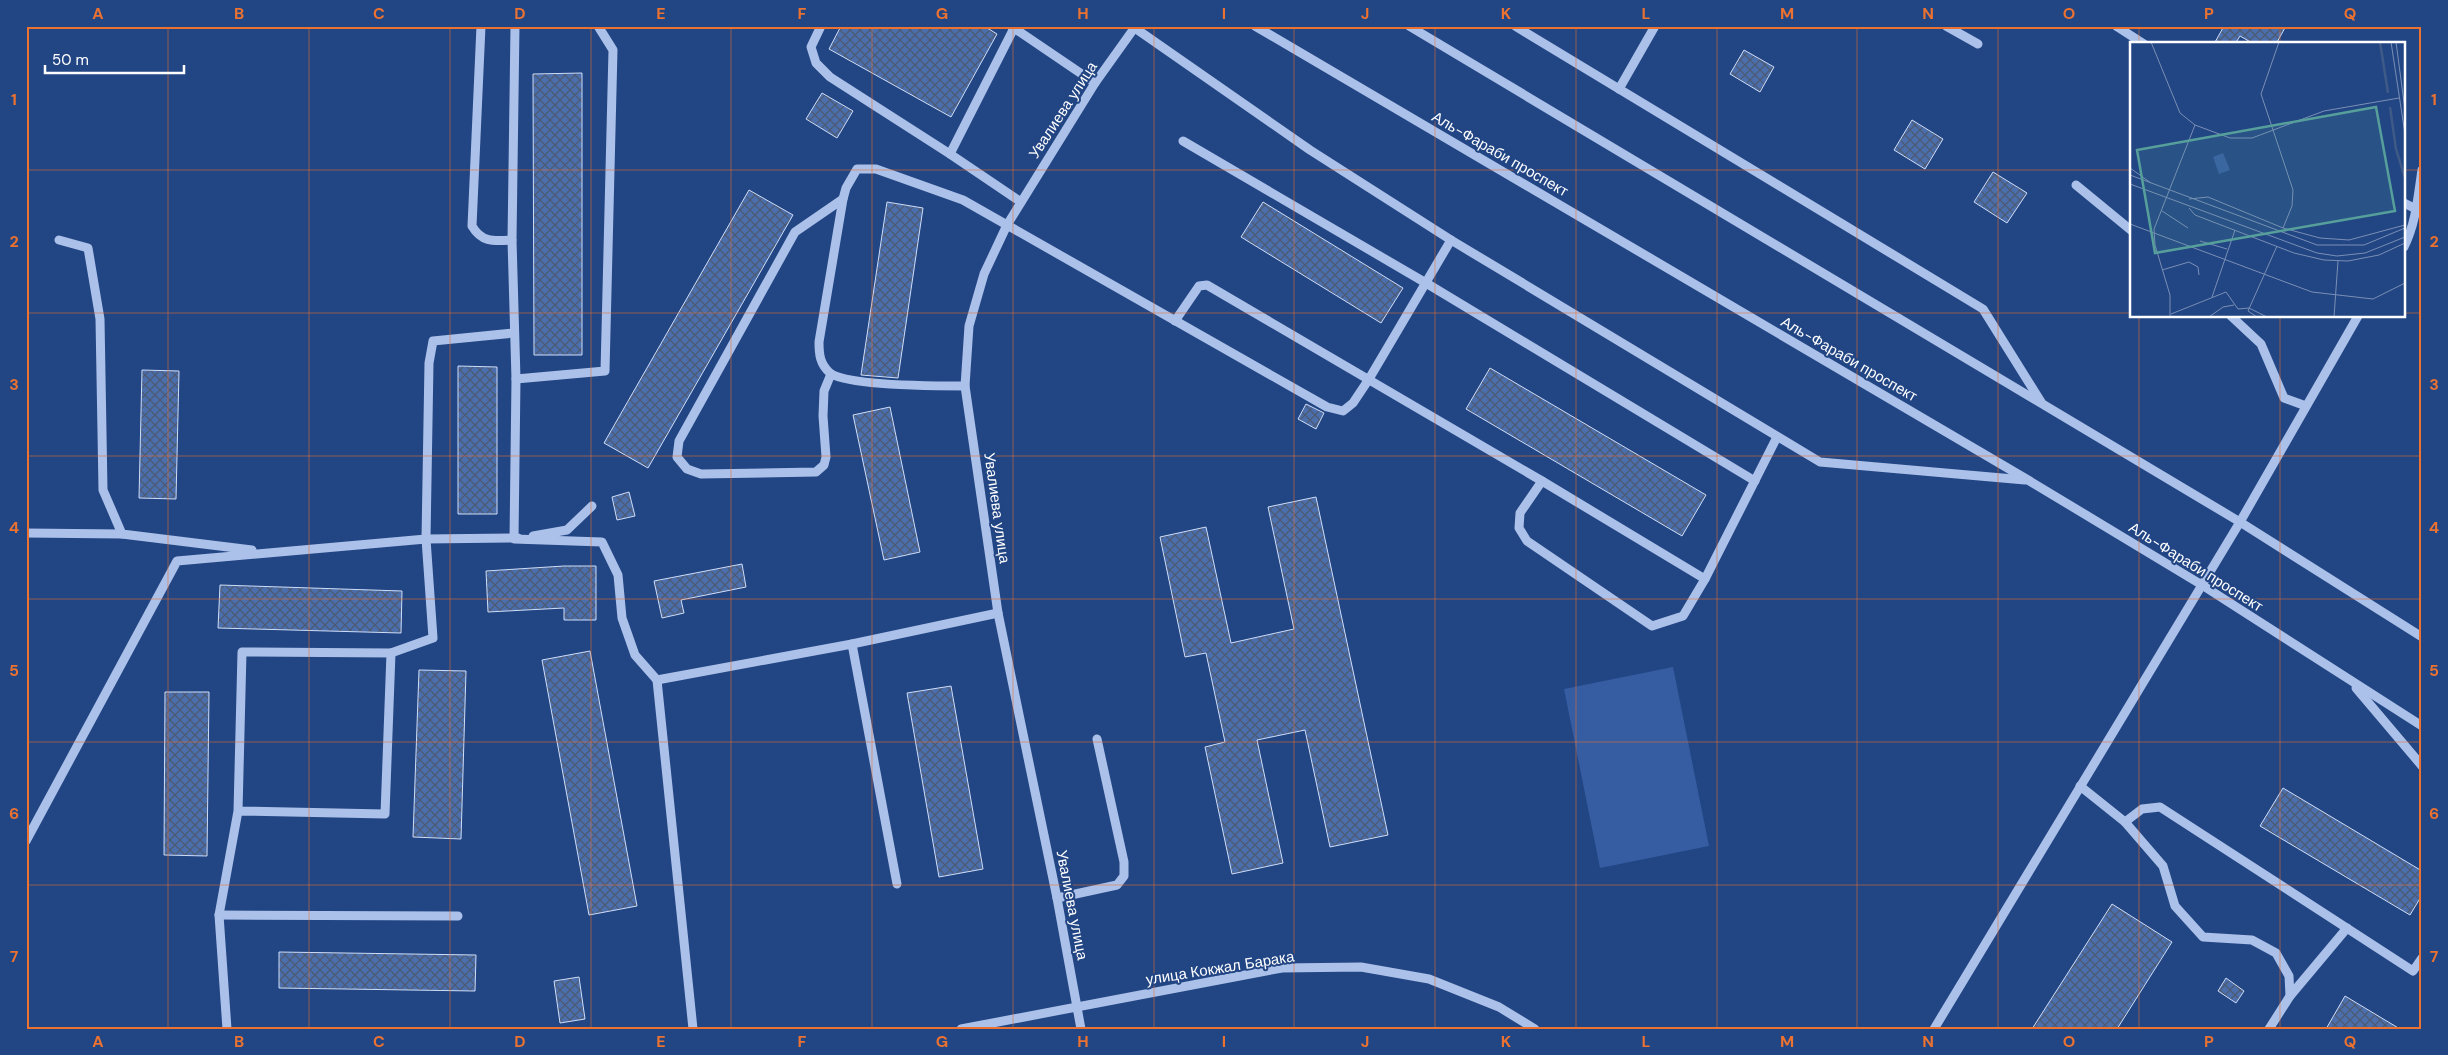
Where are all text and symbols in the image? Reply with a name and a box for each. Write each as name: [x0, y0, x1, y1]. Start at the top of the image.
text: A: [92, 3, 104, 24]
text: B: [234, 3, 244, 24]
text: C: [373, 3, 385, 24]
text: D: [514, 3, 526, 24]
text: E: [656, 3, 666, 24]
text: F: [798, 3, 807, 24]
text: G: [936, 3, 948, 24]
text: H: [1077, 3, 1089, 24]
text: I: [1222, 3, 1226, 24]
text: J: [1361, 3, 1369, 24]
text: K: [1501, 3, 1512, 24]
text: L: [1642, 3, 1651, 24]
text: M: [1780, 3, 1794, 24]
text: N: [1922, 3, 1934, 24]
text: O: [2063, 3, 2075, 24]
text: P: [2204, 3, 2214, 24]
text: Q: [2344, 3, 2356, 24]
scale bar: [45, 42, 184, 74]
inset map: [2130, 42, 2406, 318]
text: 50 m: [52, 50, 89, 70]
street label: Увалиева улица: [1024, 57, 1102, 162]
text: 1: [11, 89, 17, 110]
text: 1: [2431, 89, 2437, 110]
street label: Аль-Фараби проспект: [1428, 107, 1572, 201]
text: 2: [9, 231, 19, 252]
text: 2: [2429, 231, 2439, 252]
street label: Аль-Фараби проспект: [1777, 312, 1921, 406]
text: 3: [9, 374, 19, 395]
text: 3: [2429, 374, 2439, 395]
street label: Увалиева улица: [979, 451, 1015, 565]
text: 4: [9, 517, 19, 538]
text: 4: [2429, 517, 2439, 538]
street label: Аль-Фараби проспект: [2125, 518, 2267, 616]
text: 5: [9, 660, 19, 681]
text: 5: [2429, 660, 2439, 681]
text: 6: [9, 803, 19, 824]
text: 6: [2429, 803, 2439, 824]
street label: Увалиева улица: [1052, 848, 1093, 962]
text: 7: [10, 946, 19, 967]
street label: улица Кокжал Барака: [1144, 946, 1296, 990]
text: 7: [2430, 946, 2439, 967]
text: A: [92, 1031, 104, 1052]
text: B: [234, 1031, 244, 1052]
text: C: [373, 1031, 385, 1052]
text: D: [514, 1031, 526, 1052]
text: E: [656, 1031, 666, 1052]
text: F: [798, 1031, 807, 1052]
text: G: [936, 1031, 948, 1052]
text: H: [1077, 1031, 1089, 1052]
text: I: [1222, 1031, 1226, 1052]
text: J: [1361, 1031, 1369, 1052]
text: K: [1501, 1031, 1512, 1052]
text: L: [1642, 1031, 1651, 1052]
text: M: [1780, 1031, 1794, 1052]
text: N: [1922, 1031, 1934, 1052]
text: O: [2063, 1031, 2075, 1052]
text: P: [2204, 1031, 2214, 1052]
text: Q: [2344, 1031, 2356, 1052]

